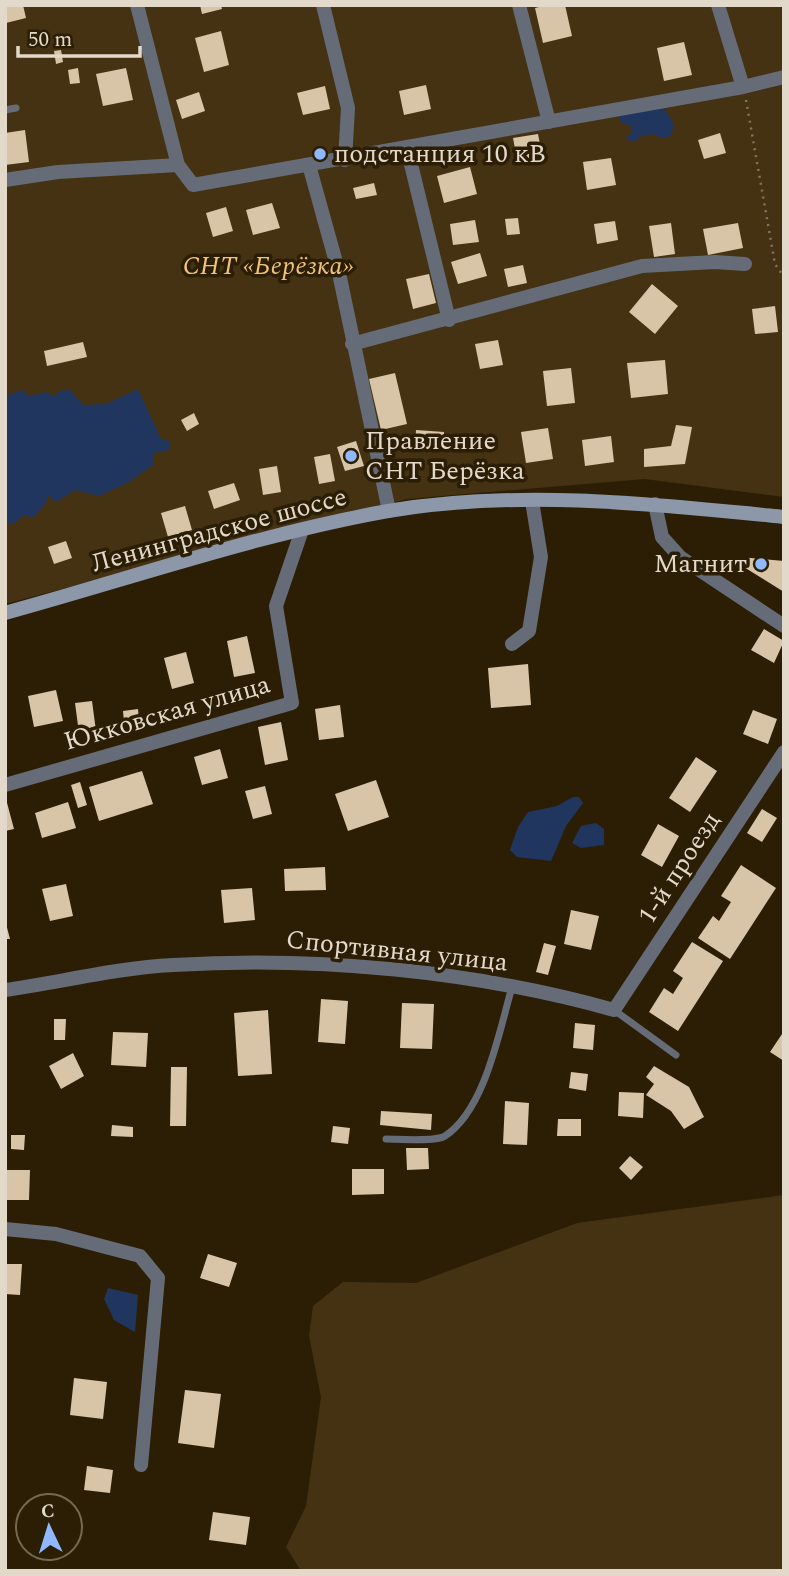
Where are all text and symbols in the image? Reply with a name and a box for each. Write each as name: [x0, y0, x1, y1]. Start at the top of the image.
scale bar: [18, 14, 140, 58]
text: 50 m: [28, 24, 72, 56]
place label: подстанция 10 кВ: [334, 134, 546, 174]
marker: подстанция 10 кВ: [312, 146, 328, 162]
park label: СНТ «Берёзка»: [183, 246, 353, 286]
place label: Правление СНТ Берёзка: [365, 421, 525, 491]
marker: Правление СНТ Берёзка: [343, 448, 359, 464]
street label: Ленинградское шоссе: [87, 477, 351, 583]
place label: Магнит: [654, 544, 747, 584]
marker: Магнит: [753, 556, 769, 572]
street label: Юкковская улица: [59, 664, 275, 762]
street label: 1-й проезд: [628, 804, 730, 932]
street label: Спортивная улица: [284, 919, 510, 983]
north arrow: [14, 1492, 84, 1562]
text: С: [40, 1497, 56, 1526]

